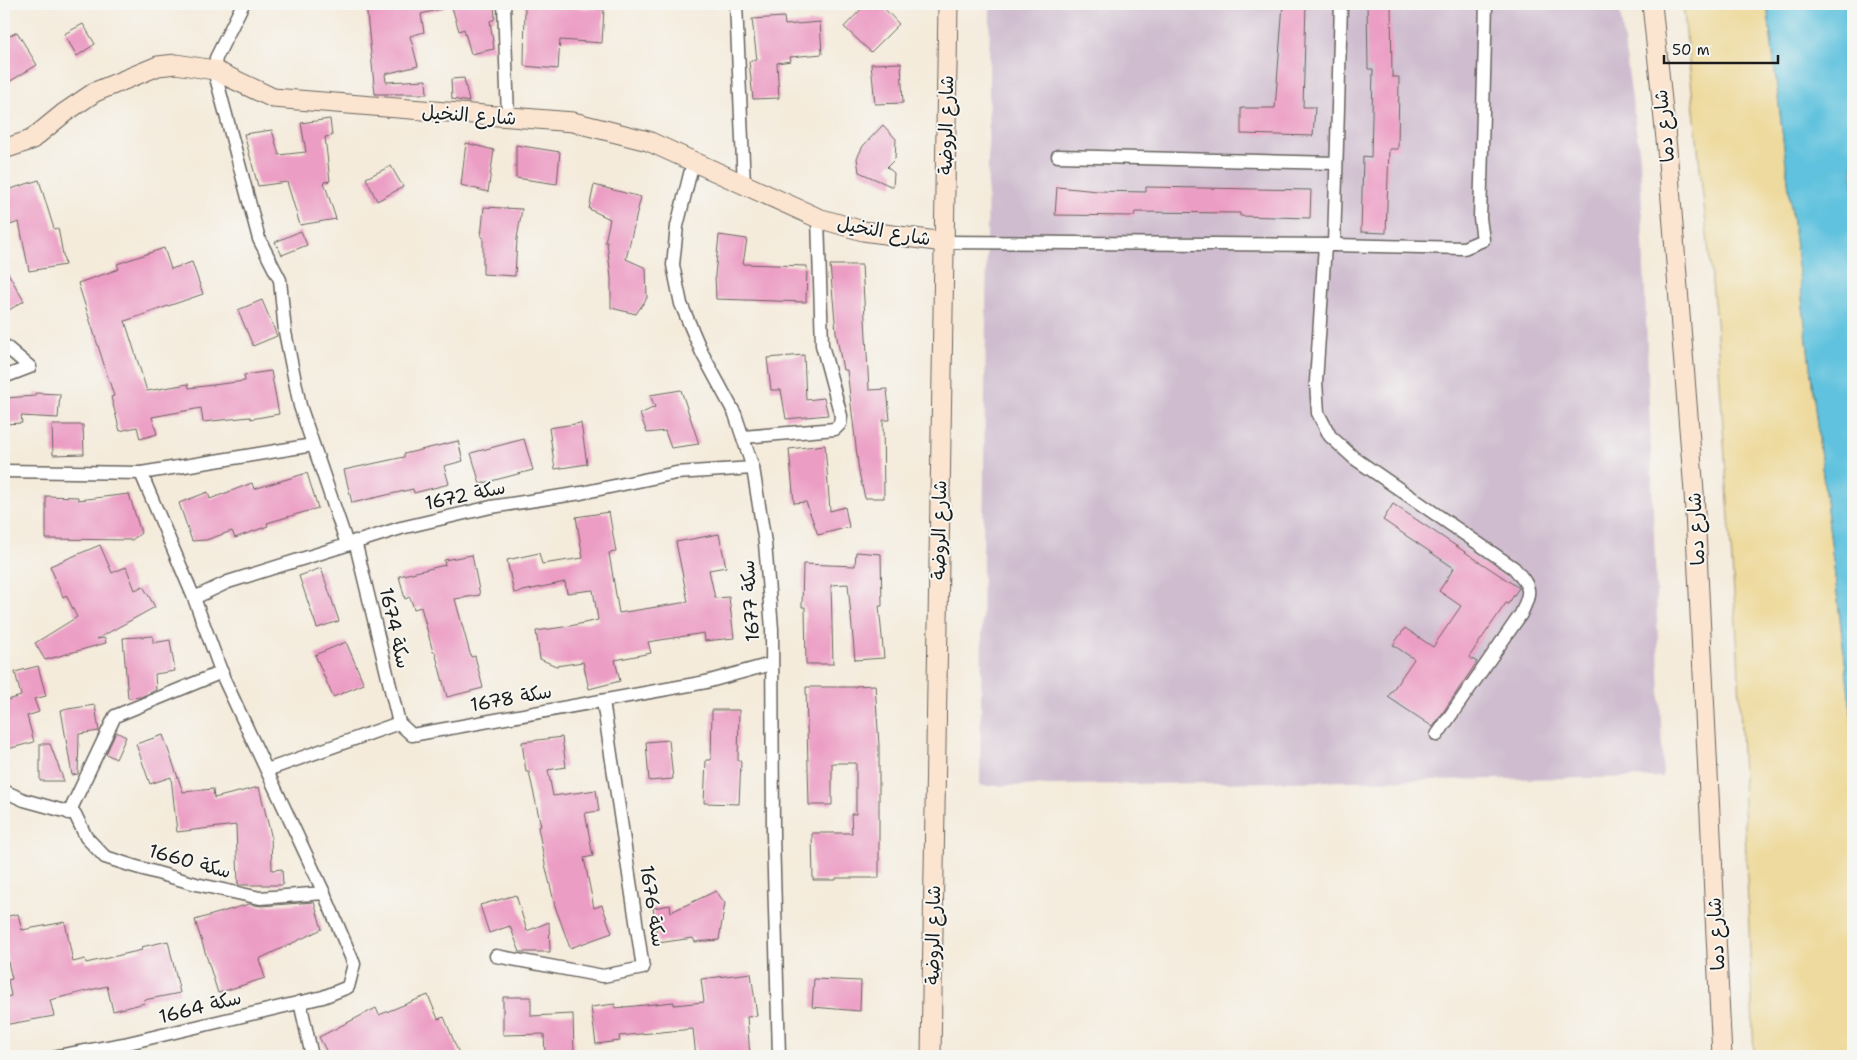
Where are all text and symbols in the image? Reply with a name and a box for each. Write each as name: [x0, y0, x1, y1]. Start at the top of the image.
scale bar: [1664, 32, 1778, 64]
text: 50 m: [1672, 40, 1710, 60]
street label: شارع الروضة: [933, 75, 960, 175]
street label: شارع دما: [1648, 88, 1681, 164]
street label: شارع النخيل: [421, 99, 517, 132]
street label: شارع النخيل: [835, 210, 933, 253]
street label: سكة 1672: [422, 474, 508, 516]
street label: شارع الروضة: [926, 480, 953, 580]
street label: شارع دما: [1682, 492, 1711, 566]
street label: سكة 1677: [735, 559, 765, 643]
street label: سكة 1674: [374, 585, 416, 671]
street label: سكة 1678: [468, 679, 554, 717]
street label: سكة 1660: [146, 838, 234, 884]
street label: سكة 1676: [634, 863, 672, 949]
street label: شارع الروضة: [920, 885, 947, 985]
street label: شارع دما: [1702, 897, 1731, 971]
street label: سكة 1664: [156, 985, 244, 1029]

